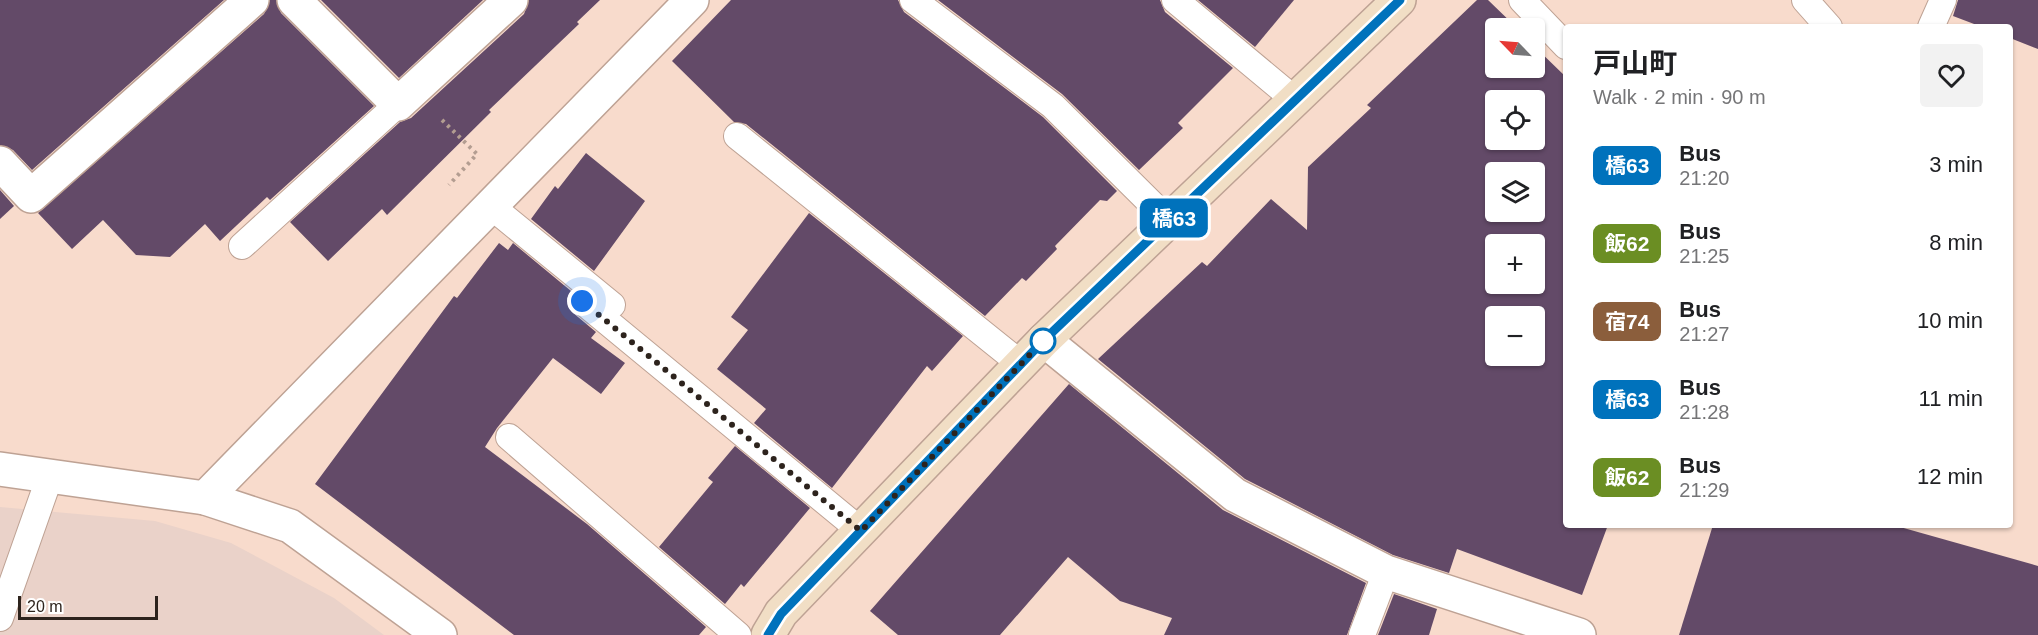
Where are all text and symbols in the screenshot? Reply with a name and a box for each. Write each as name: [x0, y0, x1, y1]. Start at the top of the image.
north arrow: [1485, 18, 1545, 78]
map controls: [1485, 18, 1545, 366]
button: heart: [1920, 44, 1983, 107]
text: 戸山町: [1593, 48, 1677, 79]
text: Walk · 2 min · 90 m: [1593, 86, 1766, 108]
button: locate: [1485, 90, 1545, 150]
text: Bus: [1679, 141, 1721, 166]
text: 3 min: [1929, 152, 1983, 177]
text: 橋63: [1605, 154, 1649, 177]
button: layers: [1485, 162, 1545, 222]
text: 21:20: [1679, 167, 1729, 189]
line badge: 橋63: [1140, 198, 1208, 238]
text: 橋63: [1152, 207, 1196, 230]
text: Bus: [1679, 219, 1721, 244]
text: 8 min: [1929, 230, 1983, 255]
text: 飯62: [1605, 232, 1649, 255]
button: +: [1485, 234, 1545, 294]
text: 21:25: [1679, 245, 1729, 267]
your location: [567, 286, 597, 316]
text: Bus: [1679, 297, 1721, 322]
button: −: [1485, 306, 1545, 366]
text: 10 min: [1917, 308, 1983, 333]
text: 宿74: [1605, 310, 1649, 333]
text: 21:27: [1679, 323, 1729, 345]
unlabelled marker: [1030, 328, 1056, 354]
text: Bus: [1679, 375, 1721, 400]
text: 11 min: [1919, 386, 1983, 411]
text: 橋63: [1605, 388, 1649, 411]
text: 21:28: [1679, 401, 1729, 423]
text: Bus: [1679, 453, 1721, 478]
text: 12 min: [1917, 464, 1983, 489]
text: 飯62: [1605, 466, 1649, 489]
text: 21:29: [1679, 479, 1729, 501]
scale bar: [18, 593, 158, 620]
text: 20 m: [27, 598, 63, 615]

